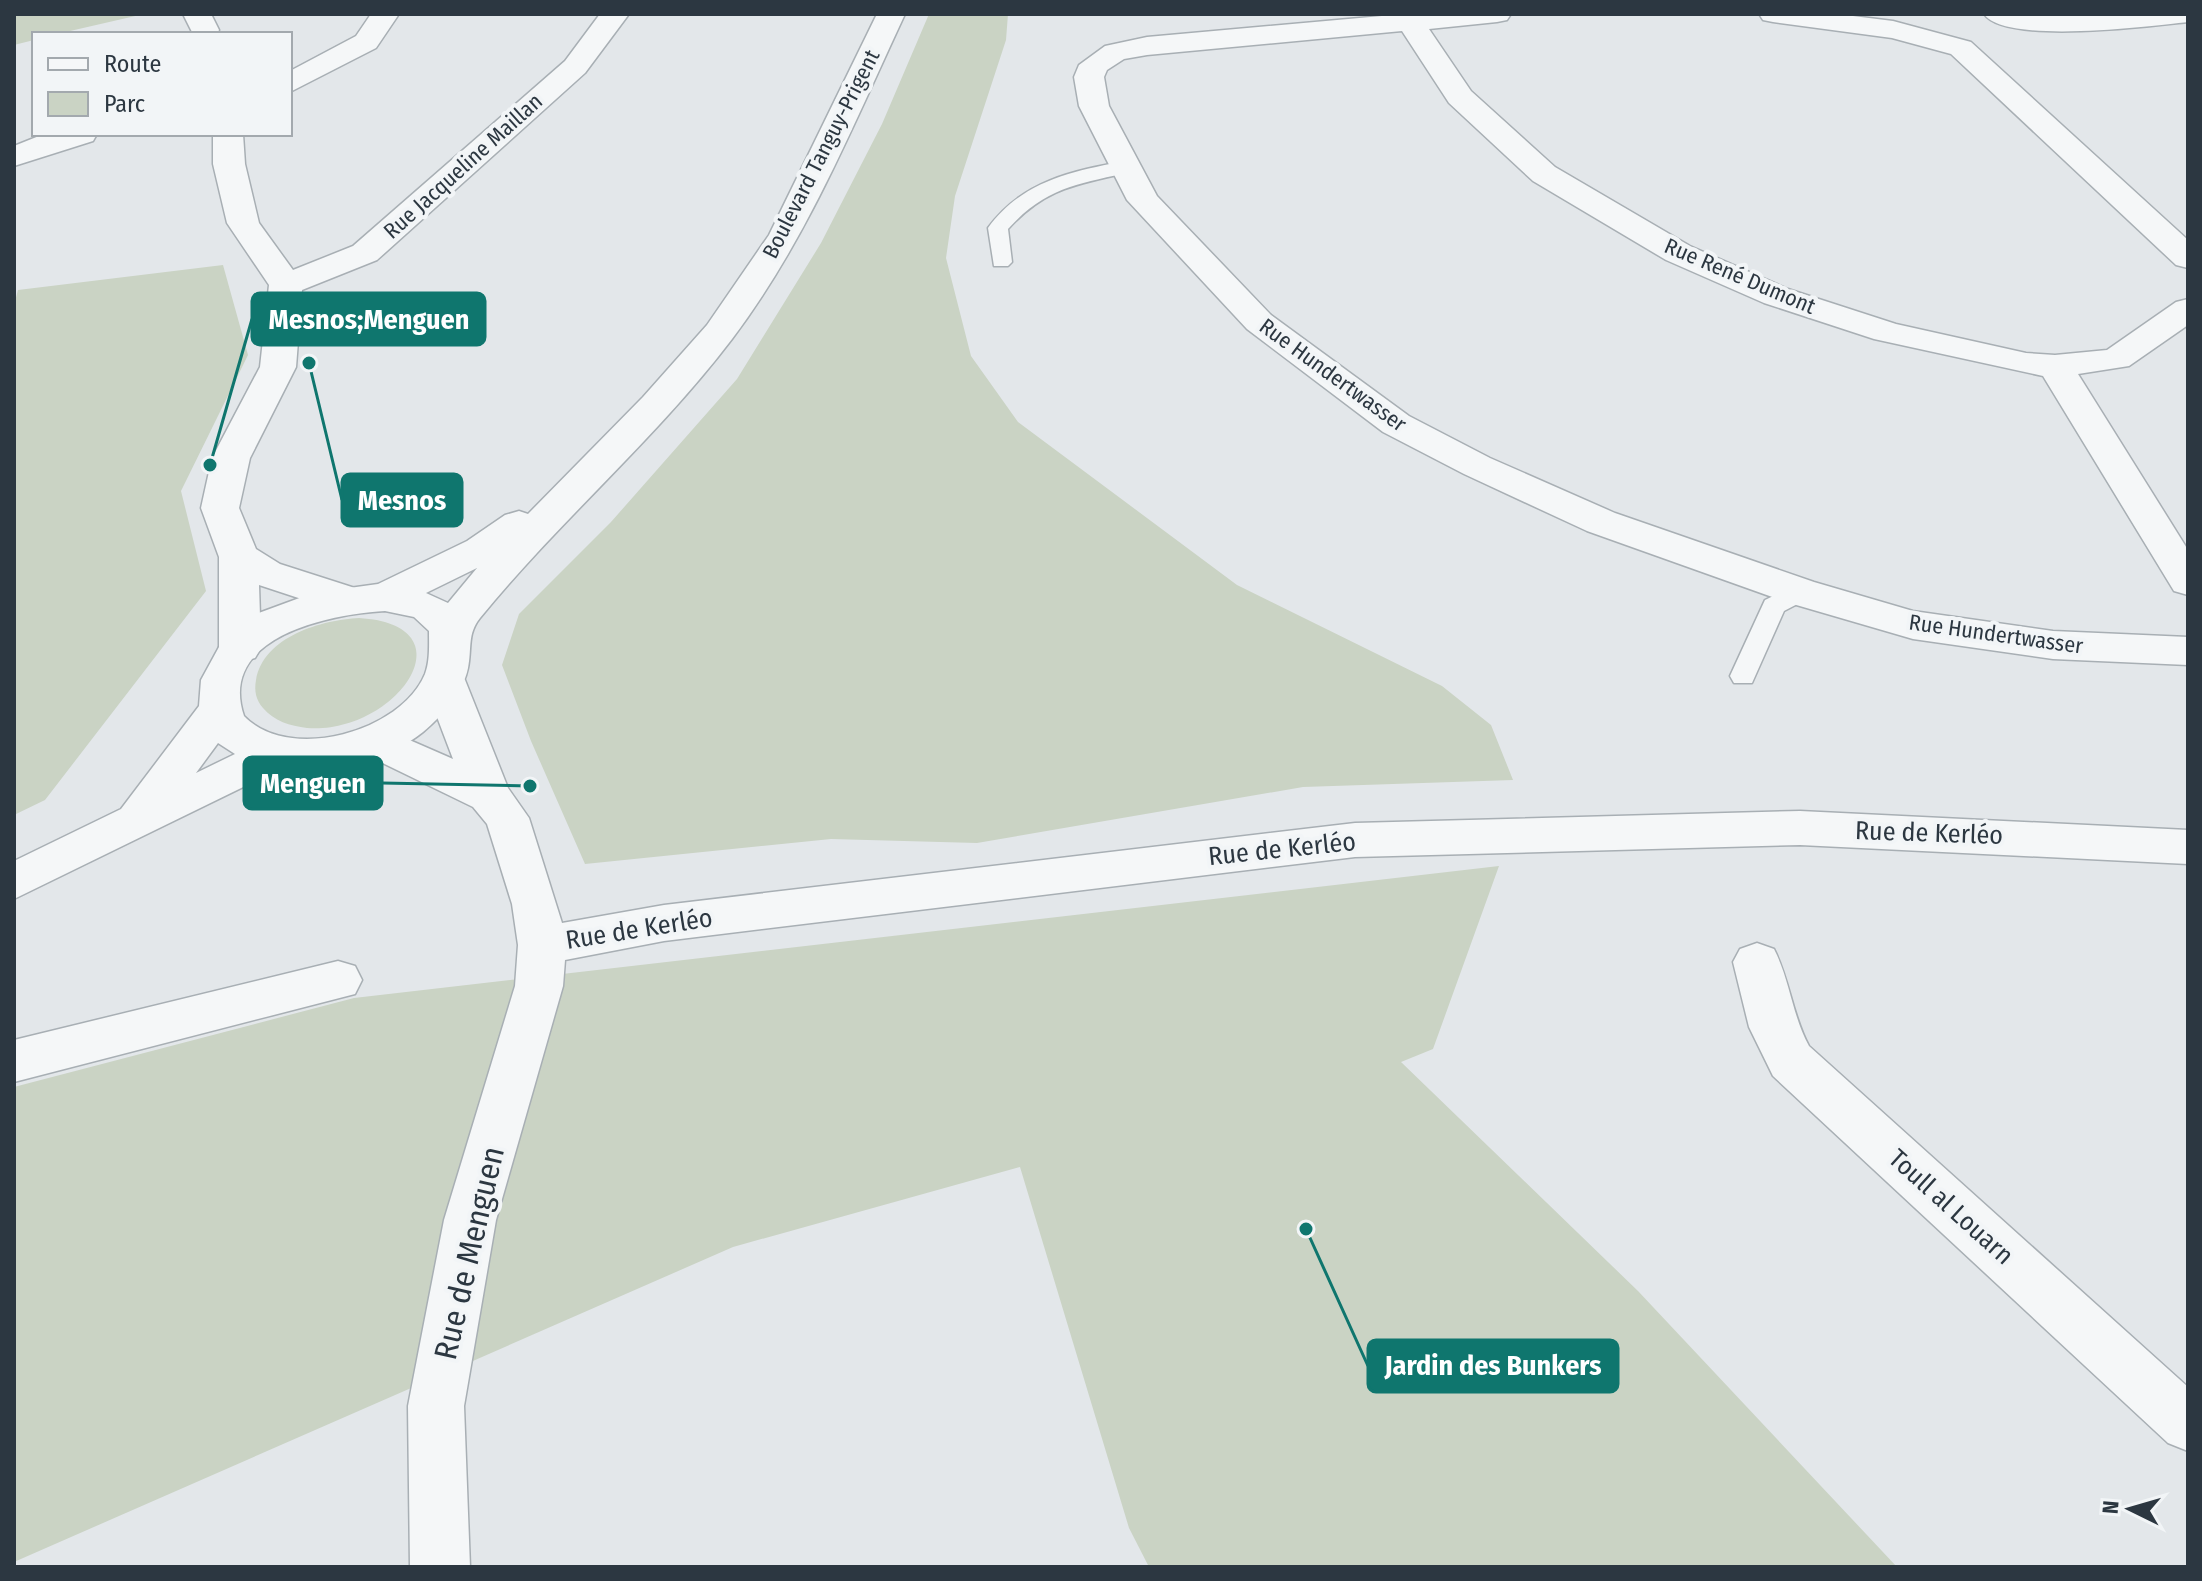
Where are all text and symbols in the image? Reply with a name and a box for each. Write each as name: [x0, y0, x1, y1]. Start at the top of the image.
legend: [32, 32, 292, 136]
street label: Boulevard Tanguy-Prigent: [757, 44, 886, 263]
text: Route: [104, 50, 161, 78]
street label: Rue Jacqueline Maillan: [378, 88, 548, 244]
text: Parc: [104, 90, 145, 118]
street label: Rue René Dumont: [1661, 232, 1820, 320]
callout: Mesnos;Menguen: [252, 293, 485, 345]
text: Mesnos;Menguen: [269, 303, 470, 336]
street label: Rue Hundertwasser: [1254, 313, 1412, 438]
callout: Mesnos: [342, 474, 462, 526]
text: Mesnos: [358, 484, 446, 517]
street label: Rue Hundertwasser: [1907, 608, 2085, 660]
callout: Menguen: [244, 757, 382, 809]
text: Menguen: [260, 767, 366, 800]
street label: Rue de Kerléo: [1854, 815, 2004, 851]
street label: Rue de Kerléo: [1207, 826, 1357, 872]
street label: Rue de Kerléo: [563, 902, 715, 956]
street label: Rue de Menguen: [426, 1143, 512, 1363]
street label: Toull al Louarn: [1882, 1143, 2020, 1271]
callout: Jardin des Bunkers: [1368, 1340, 1618, 1392]
text: Jardin des Bunkers: [1383, 1349, 1602, 1382]
north arrow: [2090, 1469, 2170, 1549]
text: N: [2097, 1500, 2125, 1515]

